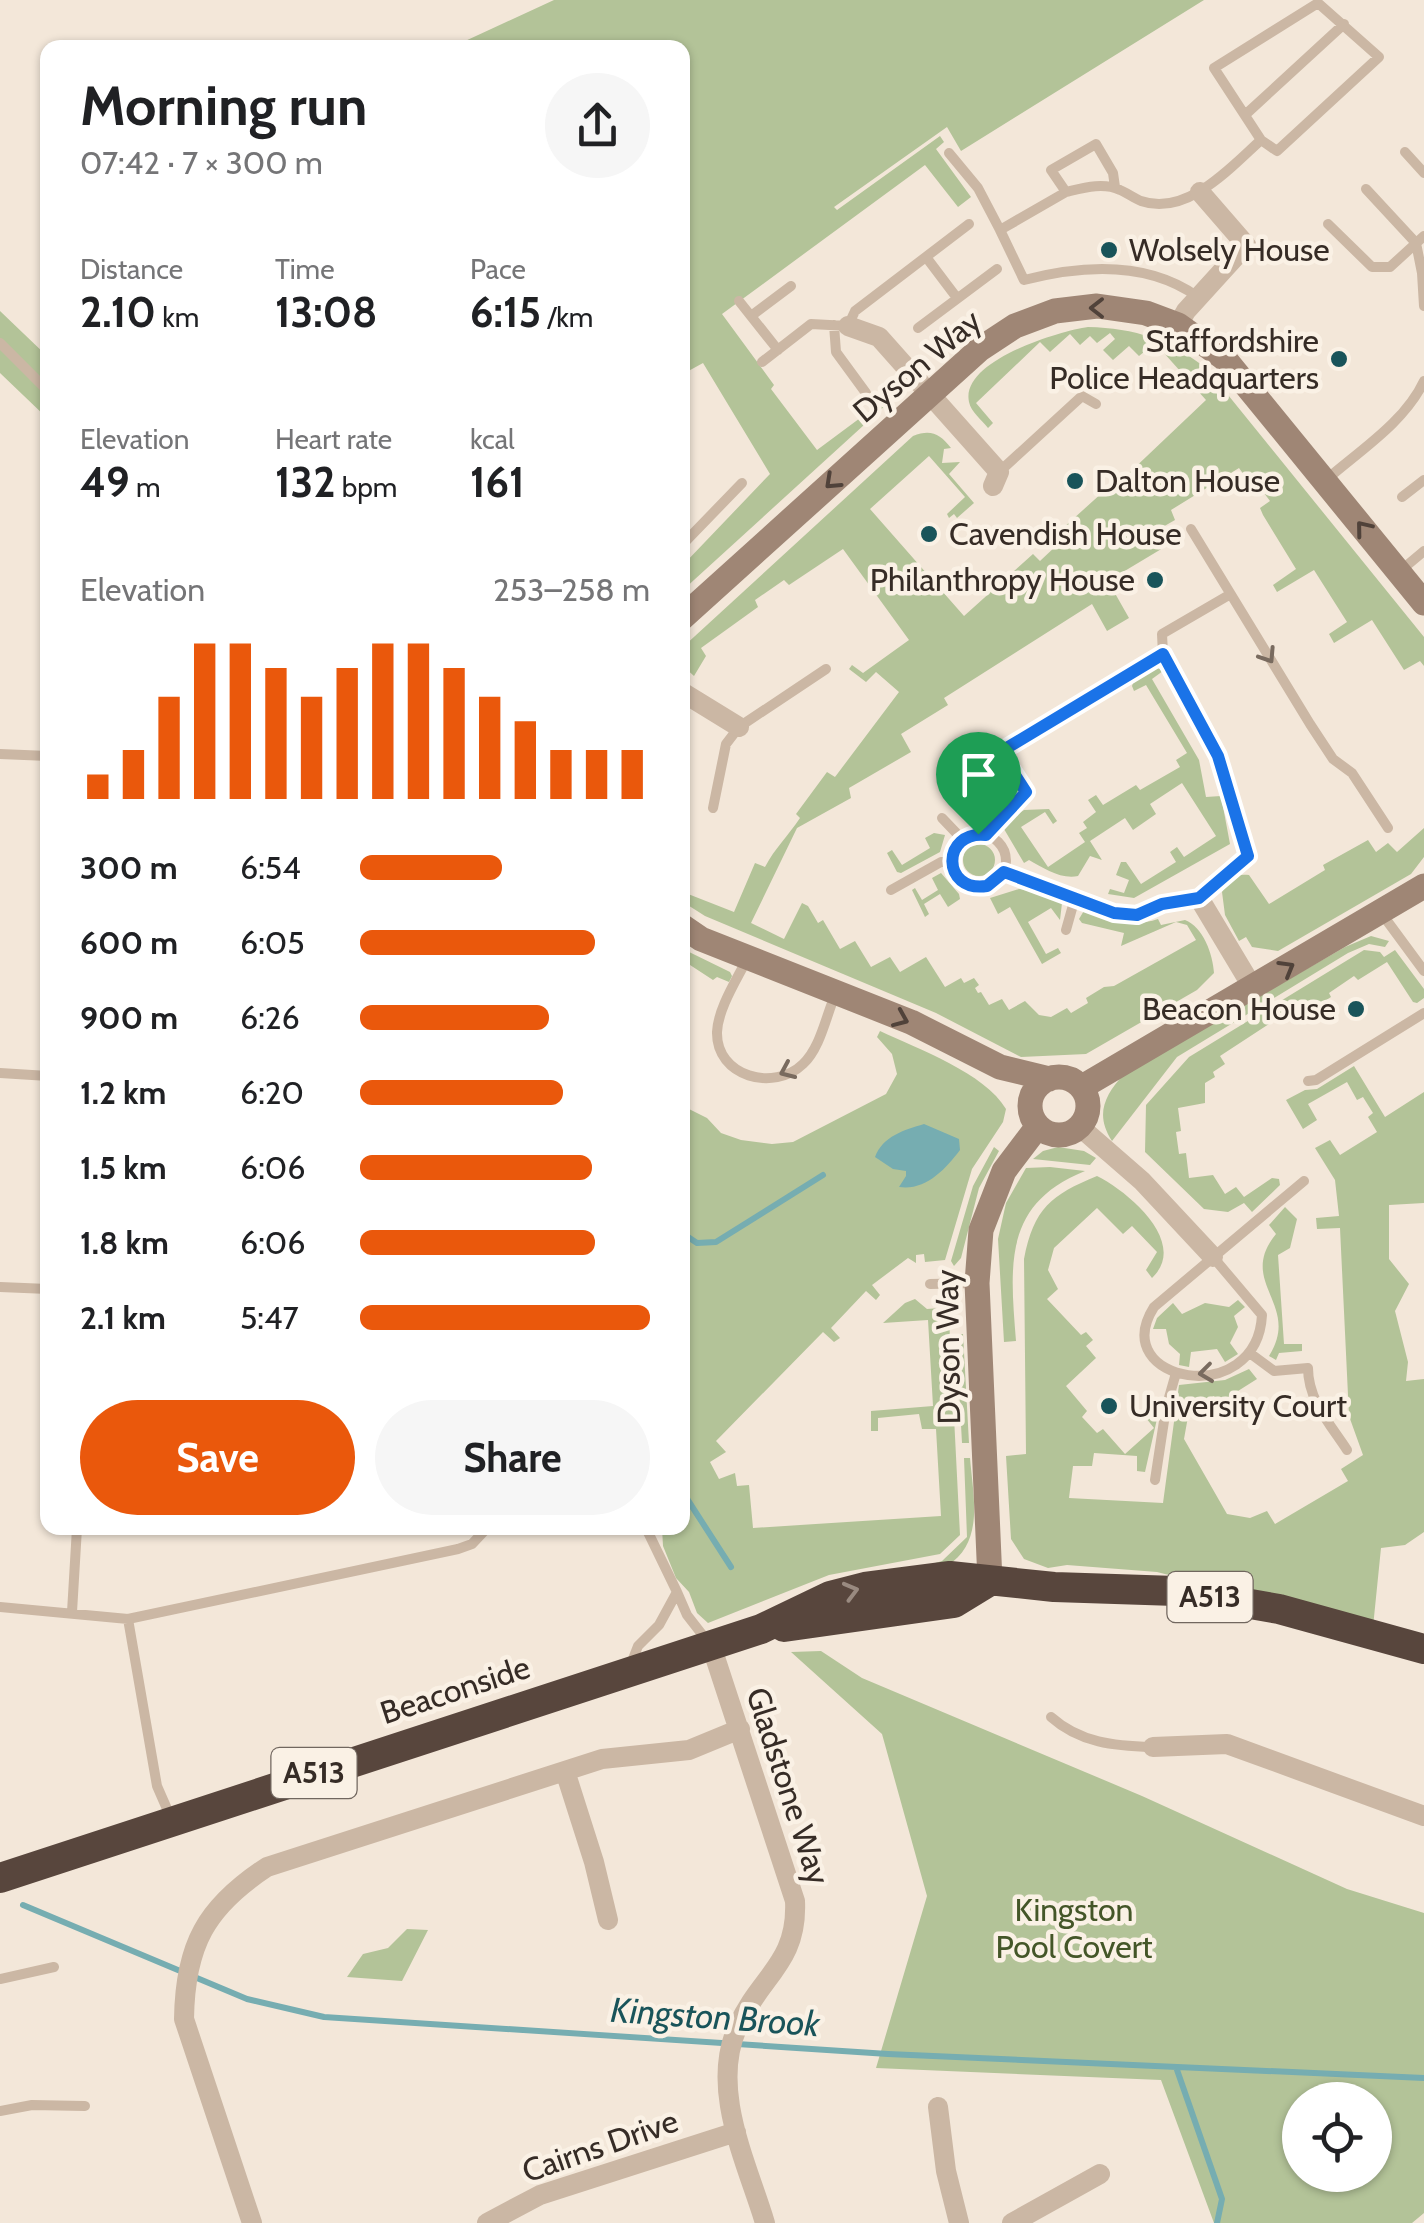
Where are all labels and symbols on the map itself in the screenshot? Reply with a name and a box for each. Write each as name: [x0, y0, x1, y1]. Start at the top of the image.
place label: Wolsely House: [1129, 230, 1330, 269]
marker: Wolsely House: [1098, 239, 1120, 261]
one-way arrow: [1088, 297, 1104, 319]
street label: Dyson Way: [845, 301, 989, 430]
place label: Staffordshire Police Headquarters: [1049, 321, 1319, 397]
marker: Staffordshire Police Headquarters: [1328, 348, 1350, 370]
place label: Dalton House: [1095, 461, 1280, 500]
one-way arrow: [826, 470, 844, 488]
marker: Dalton House: [1064, 470, 1086, 492]
place label: Cavendish House: [949, 514, 1182, 553]
one-way arrow: [1357, 521, 1375, 539]
marker: Cavendish House: [918, 523, 940, 545]
place label: Philanthropy House: [870, 560, 1135, 599]
marker: Philanthropy House: [1144, 569, 1166, 591]
one-way arrow: [1255, 646, 1274, 664]
pin: [936, 732, 1021, 835]
one-way arrow: [1276, 961, 1294, 981]
place label: Beacon House: [1142, 989, 1336, 1028]
marker: Beacon House: [1345, 998, 1367, 1020]
one-way arrow: [891, 1007, 908, 1027]
one-way arrow: [779, 1059, 797, 1079]
street label: Dyson Way: [927, 1269, 968, 1425]
one-way arrow: [1198, 1362, 1214, 1383]
place label: University Court: [1129, 1386, 1347, 1425]
marker: University Court: [1098, 1395, 1120, 1417]
road number: A513: [1168, 1572, 1252, 1622]
one-way arrow: [841, 1581, 859, 1602]
street label: Beaconside: [375, 1647, 534, 1732]
street label: Gladstone Way: [738, 1682, 839, 1889]
road number: A513: [272, 1748, 356, 1798]
park label: Kingston Pool Covert: [995, 1890, 1153, 1966]
water label: Kingston Brook: [609, 1988, 822, 2045]
street label: Cairns Drive: [517, 2101, 683, 2190]

